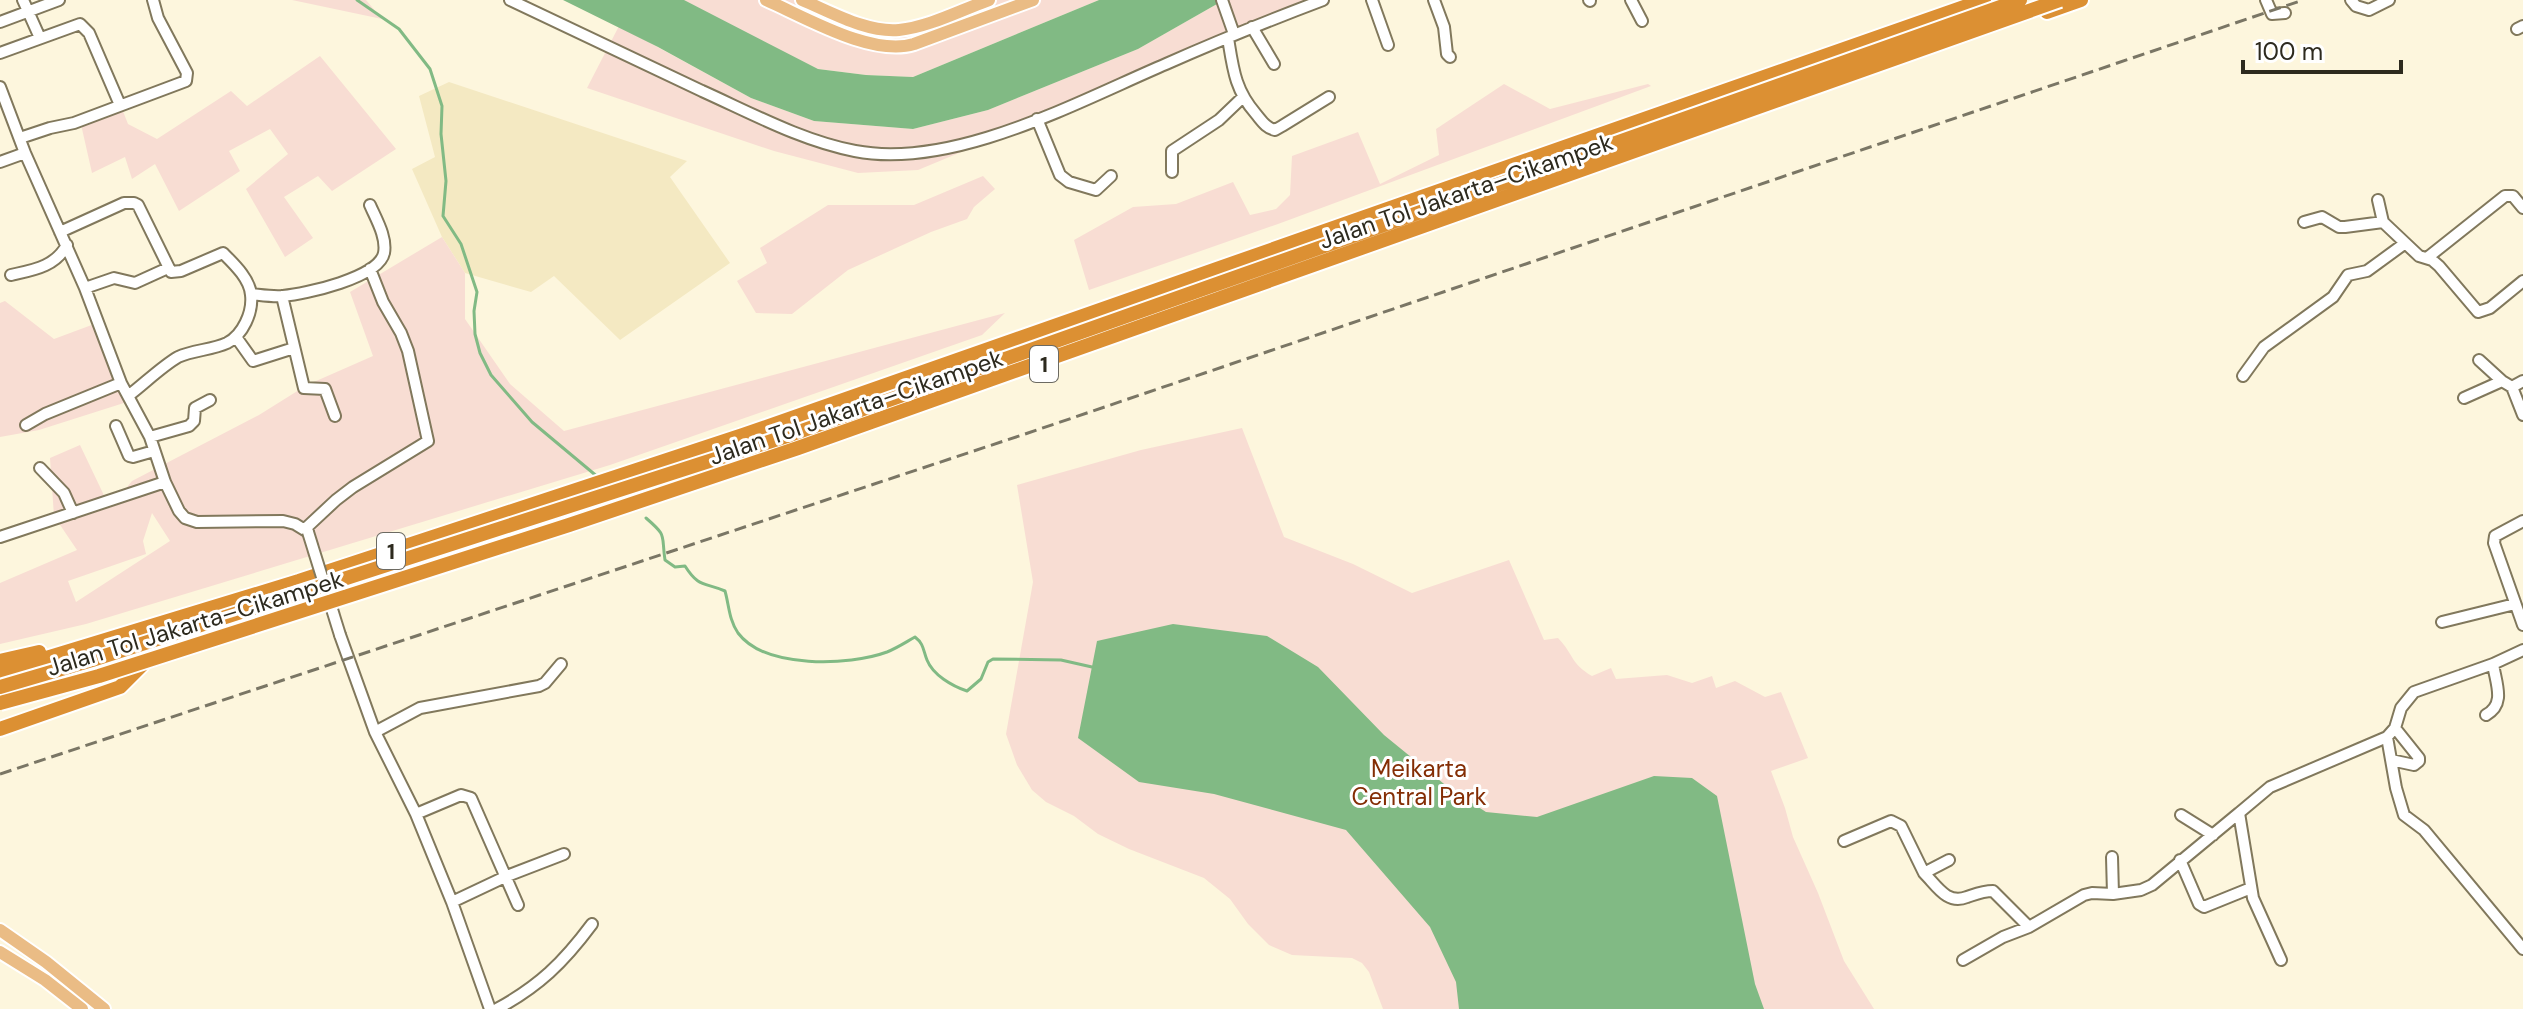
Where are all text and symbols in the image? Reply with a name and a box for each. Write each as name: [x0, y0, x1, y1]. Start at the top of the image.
scale bar: [2243, 24, 2401, 74]
text: 100 m: [2255, 36, 2323, 67]
street label: Jalan Tol Jakarta–Cikampek: [1315, 126, 1617, 256]
street label: Jalan Tol Jakarta–Cikampek: [705, 342, 1007, 472]
road number: 1: [1030, 346, 1058, 382]
road number: 1: [377, 533, 405, 569]
street label: Jalan Tol Jakarta–Cikampek: [43, 563, 347, 683]
park label: Meikarta Central Park: [1351, 753, 1487, 812]

